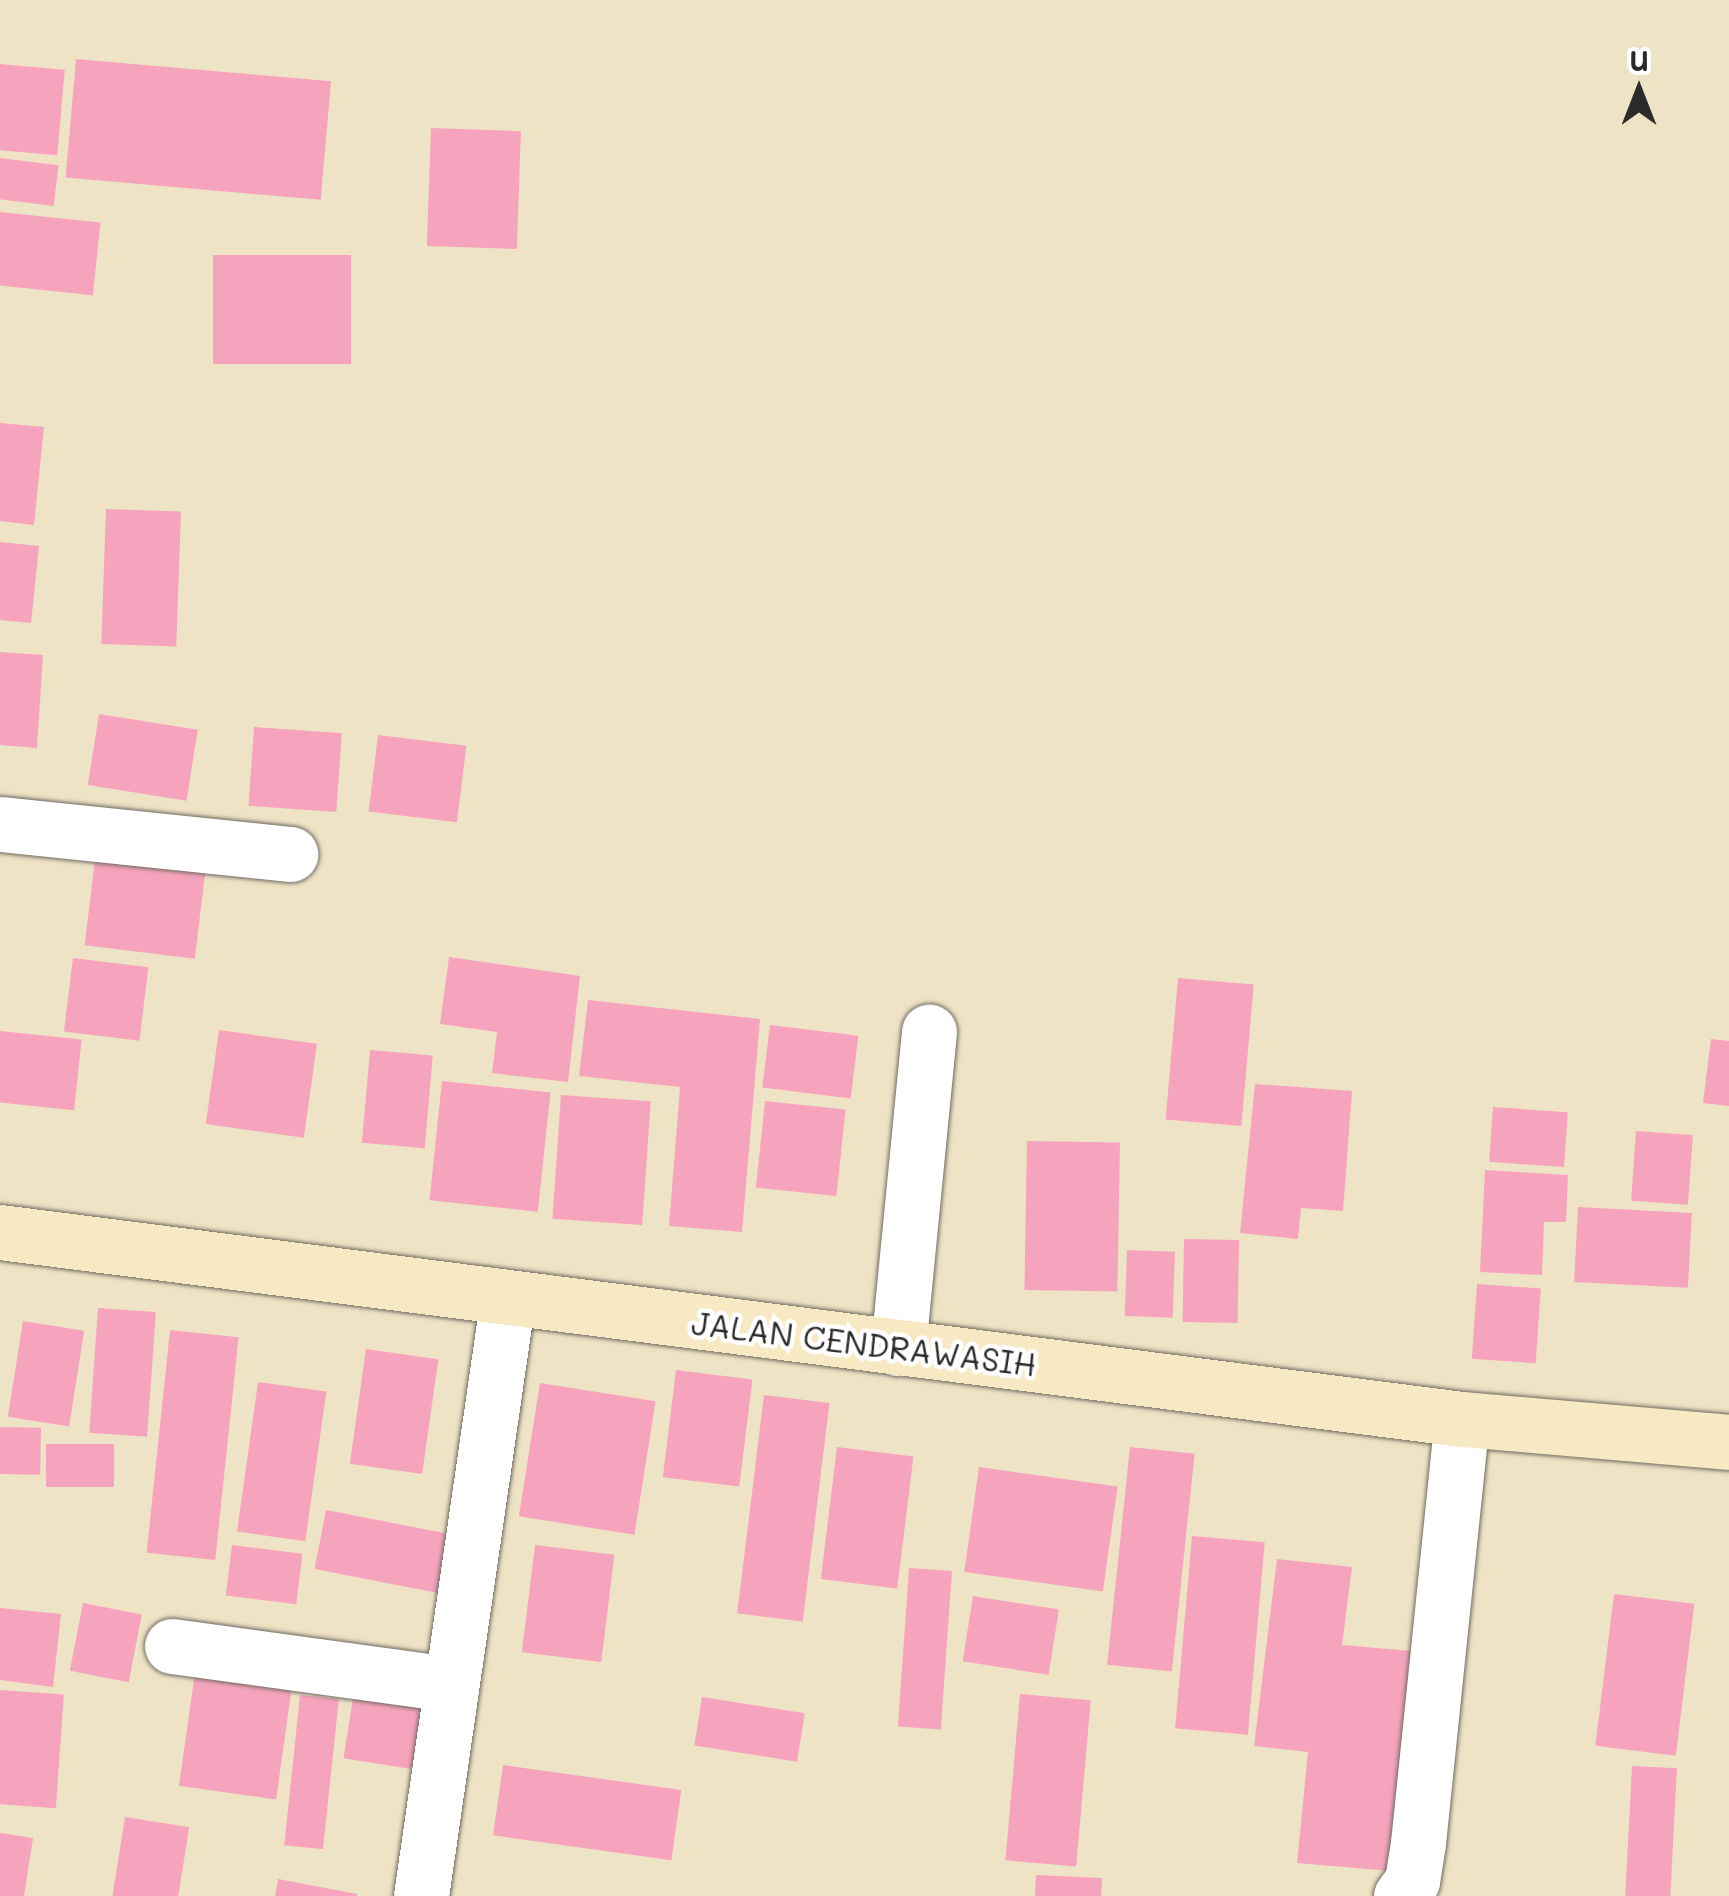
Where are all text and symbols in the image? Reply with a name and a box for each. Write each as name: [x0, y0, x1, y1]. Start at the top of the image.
north arrow: [1589, 40, 1689, 140]
text: U: [1629, 42, 1649, 78]
street label: JALAN CENDRAWASIH: [689, 1303, 1039, 1383]

